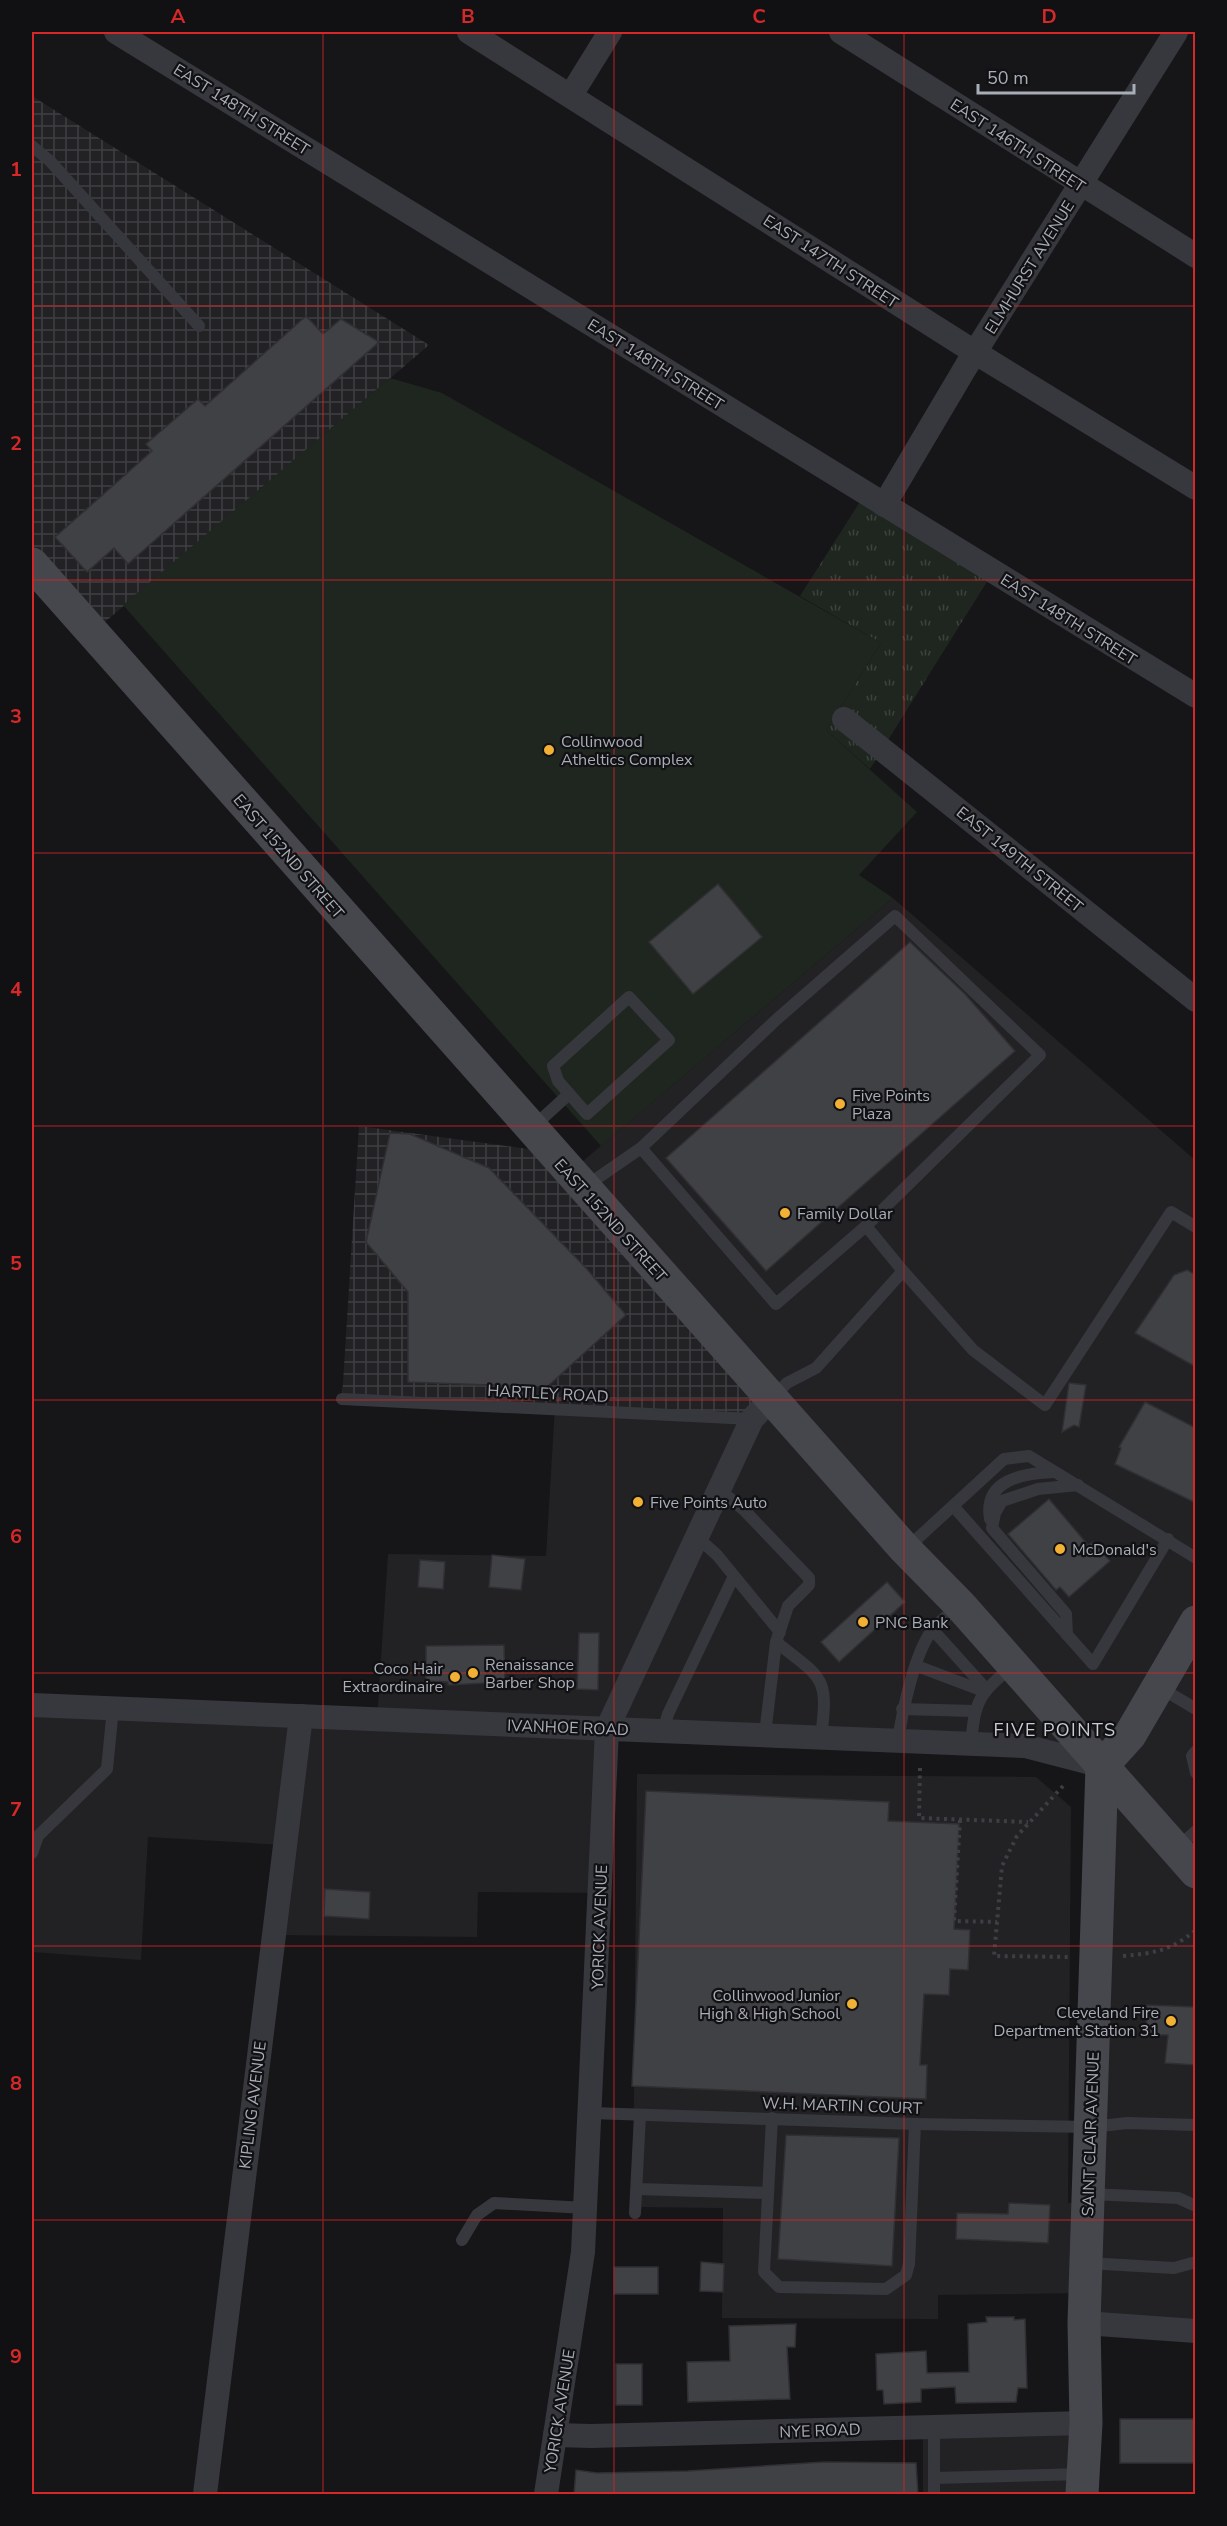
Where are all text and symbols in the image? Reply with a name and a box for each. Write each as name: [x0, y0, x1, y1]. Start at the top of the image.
text: A: [171, 3, 186, 30]
text: B: [461, 3, 475, 30]
text: C: [752, 3, 766, 30]
text: D: [1041, 3, 1057, 30]
scale bar: [978, 57, 1134, 95]
street label: EAST 148TH STREET: [169, 59, 314, 161]
text: 50 m: [987, 66, 1029, 90]
street label: EAST 146TH STREET: [946, 94, 1089, 198]
text: 1: [10, 156, 22, 183]
street label: ELMHURST AVENUE: [980, 197, 1080, 338]
street label: EAST 147TH STREET: [759, 210, 902, 314]
street label: EAST 148TH STREET: [583, 314, 728, 416]
text: 2: [10, 430, 22, 457]
street label: EAST 148TH STREET: [996, 569, 1141, 671]
text: 3: [10, 703, 22, 730]
place label: Collinwood Atheltics Complex: [561, 731, 693, 771]
marker: Collinwood Atheltics Complex: [542, 743, 556, 757]
street label: EAST 152ND STREET: [228, 790, 349, 924]
street label: EAST 149TH STREET: [952, 802, 1087, 918]
text: 4: [10, 976, 22, 1003]
place label: Five Points Plaza: [852, 1085, 930, 1125]
marker: Five Points Plaza: [833, 1097, 847, 1111]
street label: EAST 152ND STREET: [549, 1154, 672, 1287]
place label: Family Dollar: [797, 1203, 893, 1225]
marker: Family Dollar: [778, 1206, 792, 1220]
text: 5: [10, 1250, 22, 1277]
street label: HARTLEY ROAD: [487, 1380, 609, 1408]
place label: Five Points Auto: [650, 1492, 767, 1514]
marker: Five Points Auto: [631, 1495, 645, 1509]
text: 6: [10, 1523, 22, 1550]
place label: McDonald's: [1072, 1539, 1157, 1561]
marker: McDonald's: [1053, 1542, 1067, 1556]
place label: PNC Bank: [875, 1612, 949, 1634]
marker: PNC Bank: [856, 1615, 870, 1629]
place label: Renaissance Barber Shop: [485, 1654, 575, 1694]
place label: Coco Hair Extraordinaire: [343, 1658, 443, 1698]
marker: Renaissance Barber Shop: [466, 1666, 480, 1680]
marker: Coco Hair Extraordinaire: [448, 1670, 462, 1684]
street label: IVANHOE ROAD: [507, 1715, 629, 1741]
district label: FIVE POINTS: [994, 1718, 1116, 1742]
text: 7: [10, 1796, 22, 1823]
street label: YORICK AVENUE: [587, 1864, 613, 1991]
place label: Collinwood Junior High & High School: [699, 1985, 840, 2025]
marker: Collinwood Junior High & High School: [845, 1997, 859, 2011]
place label: Cleveland Fire Department Station 31: [994, 2002, 1159, 2042]
marker: Cleveland Fire Department Station 31: [1164, 2014, 1178, 2028]
street label: KIPLING AVENUE: [234, 2040, 272, 2170]
street label: SAINT CLAIR AVENUE: [1077, 2051, 1105, 2217]
text: 8: [10, 2070, 22, 2097]
street label: W.H. MARTIN COURT: [762, 2092, 923, 2120]
text: 9: [10, 2343, 22, 2370]
street label: YORICK AVENUE: [539, 2348, 581, 2475]
street label: NYE ROAD: [779, 2419, 861, 2443]

